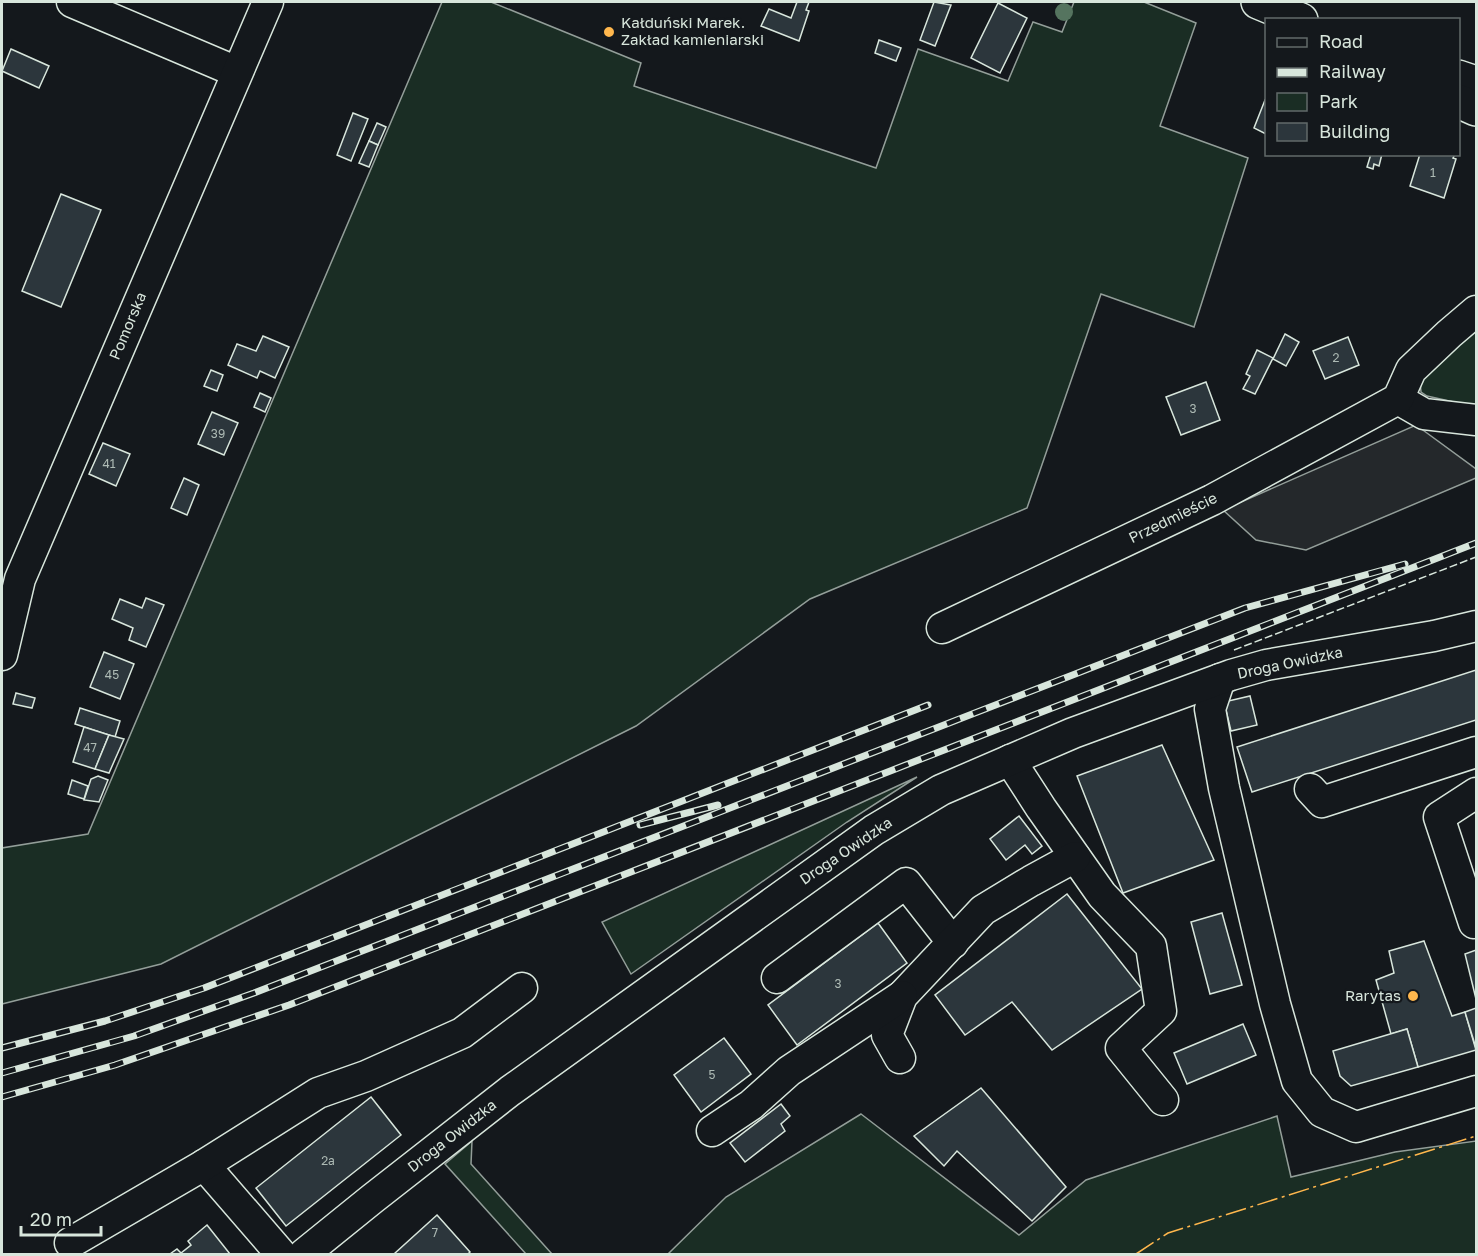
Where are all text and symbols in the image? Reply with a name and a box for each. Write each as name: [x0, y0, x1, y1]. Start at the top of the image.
place label: Kałduński Marek. Zakład kamieniarski: [621, 13, 764, 48]
legend: [1265, 18, 1460, 156]
marker: Kałduński Marek. Zakład kamieniarski: [602, 25, 616, 39]
text: Road: [1319, 30, 1363, 52]
text: Railway: [1319, 60, 1386, 82]
text: Park: [1319, 90, 1358, 112]
text: Building: [1319, 120, 1390, 142]
house number: 1: [1430, 165, 1436, 180]
street label: Pomorska: [105, 289, 149, 362]
house number: 2: [1333, 350, 1340, 365]
house number: 3: [1189, 401, 1197, 416]
house number: 39: [211, 426, 225, 441]
house number: 41: [102, 456, 116, 471]
street label: Przedmieście: [1125, 488, 1220, 546]
street label: Droga Owidzka: [1235, 642, 1344, 682]
house number: 45: [105, 667, 119, 682]
house number: 47: [83, 740, 97, 755]
street label: Droga Owidzka: [796, 813, 895, 888]
house number: 3: [834, 976, 842, 991]
place label: Rarytas: [1345, 986, 1401, 1004]
marker: Rarytas: [1406, 989, 1420, 1003]
house number: 5: [709, 1067, 716, 1082]
street label: Droga Owidzka: [403, 1095, 499, 1175]
house number: 2a: [321, 1153, 335, 1168]
scale bar: [21, 1199, 100, 1237]
text: 20 m: [30, 1208, 72, 1230]
house number: 7: [432, 1225, 438, 1240]

